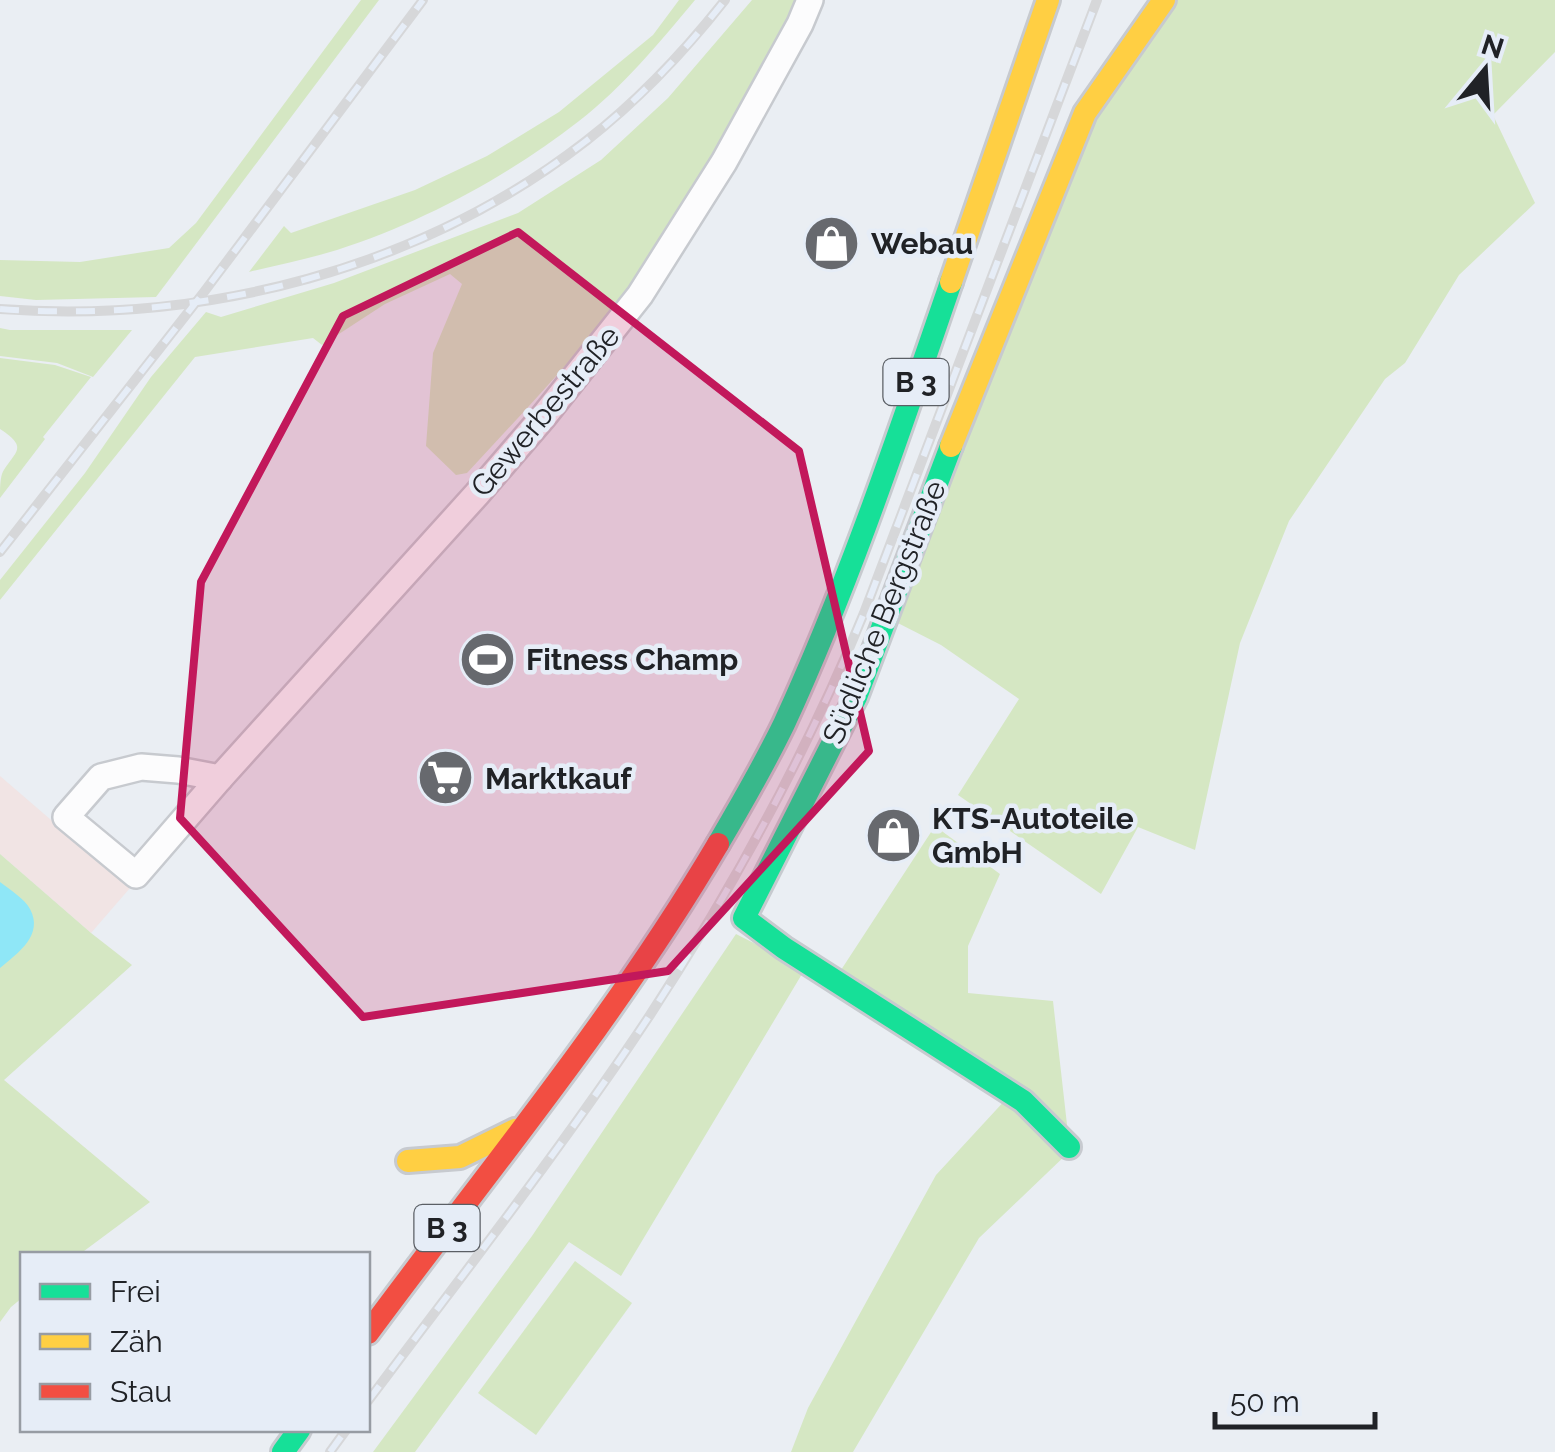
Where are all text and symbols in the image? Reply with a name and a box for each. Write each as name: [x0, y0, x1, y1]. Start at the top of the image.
north arrow: [1435, 20, 1535, 120]
text: N: [1477, 28, 1508, 66]
shop icon: Webau: [802, 213, 862, 273]
place label: Webau: [871, 226, 973, 261]
street label: Gewerbestraße: [463, 318, 627, 504]
road number: B 3: [884, 359, 948, 405]
street label: Südliche Bergstraße: [815, 475, 953, 749]
sports icon: Fitness Champ: [457, 629, 517, 689]
place label: Fitness Champ: [526, 642, 738, 677]
supermarket icon: Marktkauf: [416, 748, 476, 808]
place label: Marktkauf: [485, 761, 632, 796]
place label: KTS-Autoteile GmbH: [932, 801, 1134, 870]
shop icon: KTS-Autoteile GmbH: [863, 805, 923, 865]
road number: B 3: [414, 1205, 480, 1251]
legend: [20, 1252, 370, 1432]
text: Frei: [110, 1274, 161, 1309]
text: Zäh: [110, 1324, 163, 1359]
scale bar: [1215, 1367, 1375, 1429]
text: Stau: [110, 1374, 172, 1409]
text: 50 m: [1230, 1384, 1300, 1419]

